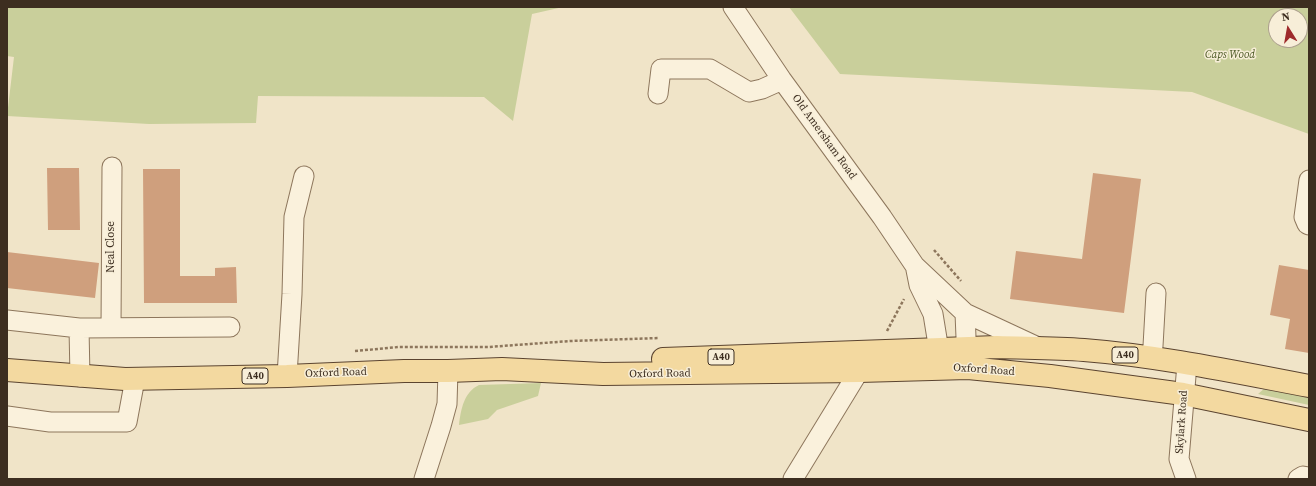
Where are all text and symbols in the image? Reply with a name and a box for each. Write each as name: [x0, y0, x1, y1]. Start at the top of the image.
north arrow: [1268, 8, 1308, 48]
text: N: [1280, 9, 1291, 25]
park label: Caps Wood: [1205, 48, 1255, 62]
street label: Old Amersham Road: [789, 92, 859, 182]
street label: Neal Close: [104, 221, 118, 273]
road number: A40: [1112, 347, 1138, 363]
road number: A40: [708, 349, 734, 365]
street label: Oxford Road: [953, 361, 1015, 379]
street label: Oxford Road: [305, 365, 367, 381]
street label: Oxford Road: [629, 367, 691, 381]
road number: A40: [242, 368, 268, 384]
street label: Skylark Road: [1173, 390, 1191, 454]

